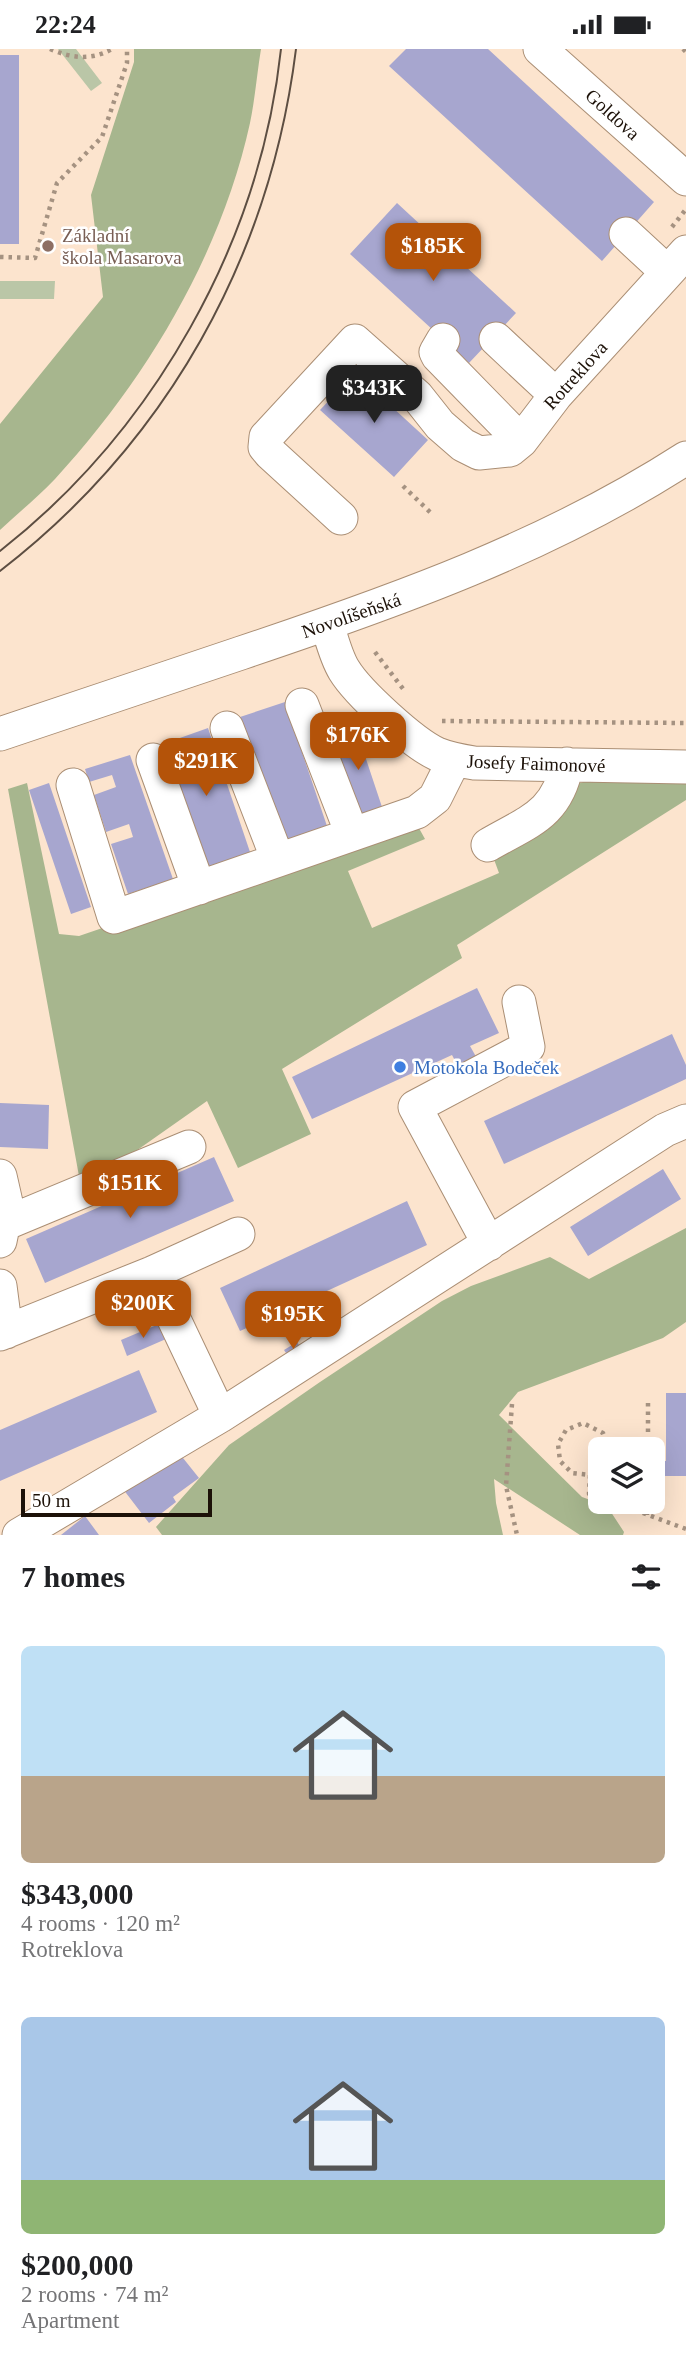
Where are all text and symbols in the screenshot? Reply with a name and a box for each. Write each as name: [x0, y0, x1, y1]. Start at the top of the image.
text: 22:24: [35, 10, 96, 39]
street label: Goldova: [581, 85, 644, 144]
pin: $185K: [384, 223, 482, 283]
place label: Základní škola Masarova: [62, 225, 182, 268]
text: $185K: [401, 233, 465, 258]
marker: Základní škola Masarova: [40, 238, 56, 254]
street label: Rotreklova: [539, 337, 612, 414]
pin: $343K: [325, 365, 423, 425]
text: $343K: [342, 375, 406, 400]
street label: Novolíšeňská: [299, 589, 404, 642]
pin: $176K: [309, 713, 407, 772]
text: $176K: [326, 722, 390, 747]
pin: $291K: [157, 739, 255, 798]
text: $291K: [174, 748, 238, 773]
street label: Josefy Faimonové: [466, 751, 606, 776]
place label: Motokola Bodeček: [414, 1057, 560, 1078]
marker: Motokola Bodeček: [392, 1059, 408, 1075]
pin: $151K: [81, 1161, 179, 1220]
text: $151K: [98, 1170, 162, 1195]
pin: $200K: [94, 1281, 192, 1340]
text: $200K: [111, 1290, 175, 1315]
pin: $195K: [244, 1291, 342, 1351]
text: $195K: [261, 1301, 325, 1326]
map controls: [588, 1437, 665, 1514]
button: layers: [588, 1437, 665, 1514]
scale bar: [21, 1486, 212, 1518]
text: 50 m: [32, 1490, 71, 1511]
icon: filters: [627, 1558, 665, 1596]
text: 7 homes: [21, 1560, 125, 1593]
icon: home: [280, 1692, 406, 1818]
text: $343,000: [21, 1877, 134, 1910]
text: 4 rooms · 120 m²: [21, 1911, 180, 1936]
text: Rotreklova: [21, 1937, 123, 1962]
icon: home: [280, 2063, 406, 2189]
text: $200,000: [21, 2248, 134, 2281]
text: 2 rooms · 74 m²: [21, 2282, 168, 2307]
text: Apartment: [21, 2308, 119, 2333]

